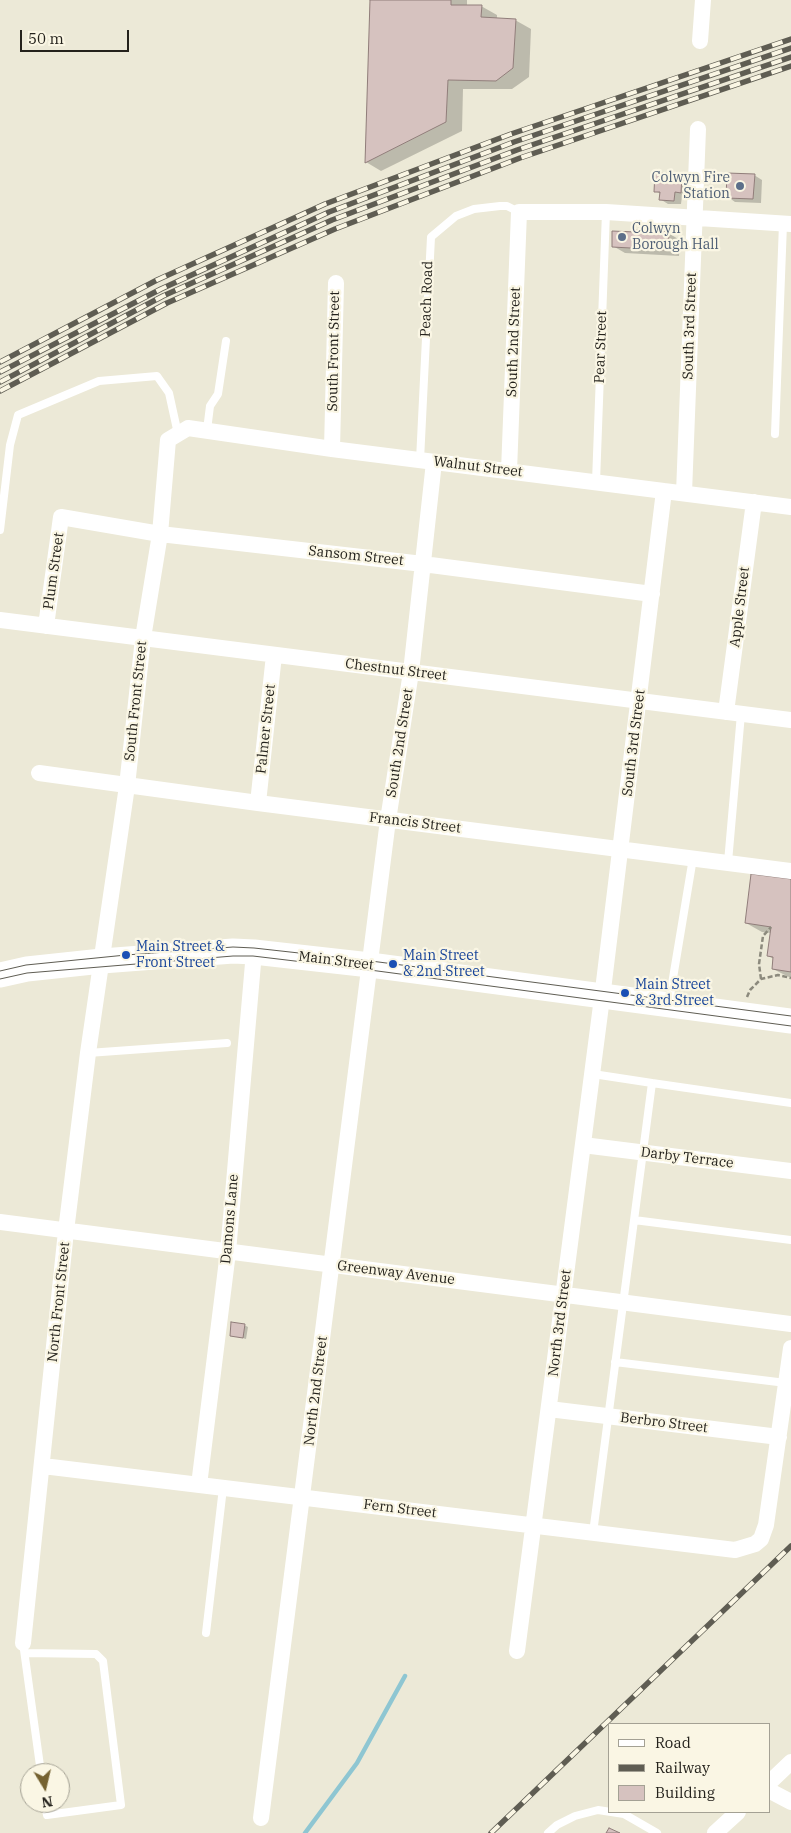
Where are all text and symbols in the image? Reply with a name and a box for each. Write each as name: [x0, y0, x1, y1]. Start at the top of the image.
scale bar: [22, 20, 131, 52]
text: 50 m: [28, 29, 64, 48]
place label: Colwyn Fire Station: [652, 170, 730, 202]
marker: Colwyn Fire Station: [734, 180, 746, 192]
place label: Colwyn Borough Hall: [632, 221, 719, 253]
marker: Colwyn Borough Hall: [616, 231, 628, 243]
street label: Peach Road: [417, 261, 437, 337]
street label: South 3rd Street: [680, 272, 700, 380]
street label: South 2nd Street: [504, 287, 524, 397]
street label: South Front Street: [325, 291, 343, 411]
street label: Pear Street: [591, 310, 611, 384]
street label: Walnut Street: [432, 453, 524, 481]
street label: Plum Street: [40, 531, 68, 611]
street label: Sansom Street: [308, 543, 404, 569]
street label: Apple Street: [727, 566, 753, 648]
street label: South Front Street: [121, 640, 151, 762]
street label: Chestnut Street: [344, 655, 448, 685]
street label: Palmer Street: [253, 683, 279, 775]
street label: South 2nd Street: [383, 687, 417, 799]
street label: South 3rd Street: [619, 689, 649, 797]
street label: Francis Street: [368, 809, 462, 837]
place label: Main Street & Front Street: [136, 939, 225, 972]
street label: Main Street: [297, 948, 375, 974]
place label: Main Street & 2nd Street: [403, 948, 485, 980]
marker: Main Street & Front Street: [120, 949, 132, 961]
marker: Main Street & 2nd Street: [387, 958, 399, 970]
place label: Main Street & 3rd Street: [635, 977, 714, 1010]
marker: Main Street & 3rd Street: [619, 987, 631, 999]
street label: Darby Terrace: [640, 1144, 734, 1172]
street label: Damons Lane: [218, 1173, 242, 1265]
street label: North Front Street: [44, 1241, 74, 1363]
street label: Greenway Avenue: [336, 1257, 456, 1289]
street label: North 3rd Street: [545, 1269, 575, 1377]
street label: North 2nd Street: [301, 1335, 331, 1447]
street label: Berbro Street: [619, 1409, 709, 1437]
street label: Fern Street: [363, 1496, 437, 1522]
legend: [608, 1723, 771, 1813]
text: Road: [655, 1733, 691, 1752]
text: Railway: [655, 1758, 710, 1777]
north arrow: [20, 1763, 70, 1813]
text: Building: [655, 1783, 715, 1802]
text: N: [40, 1792, 54, 1812]

